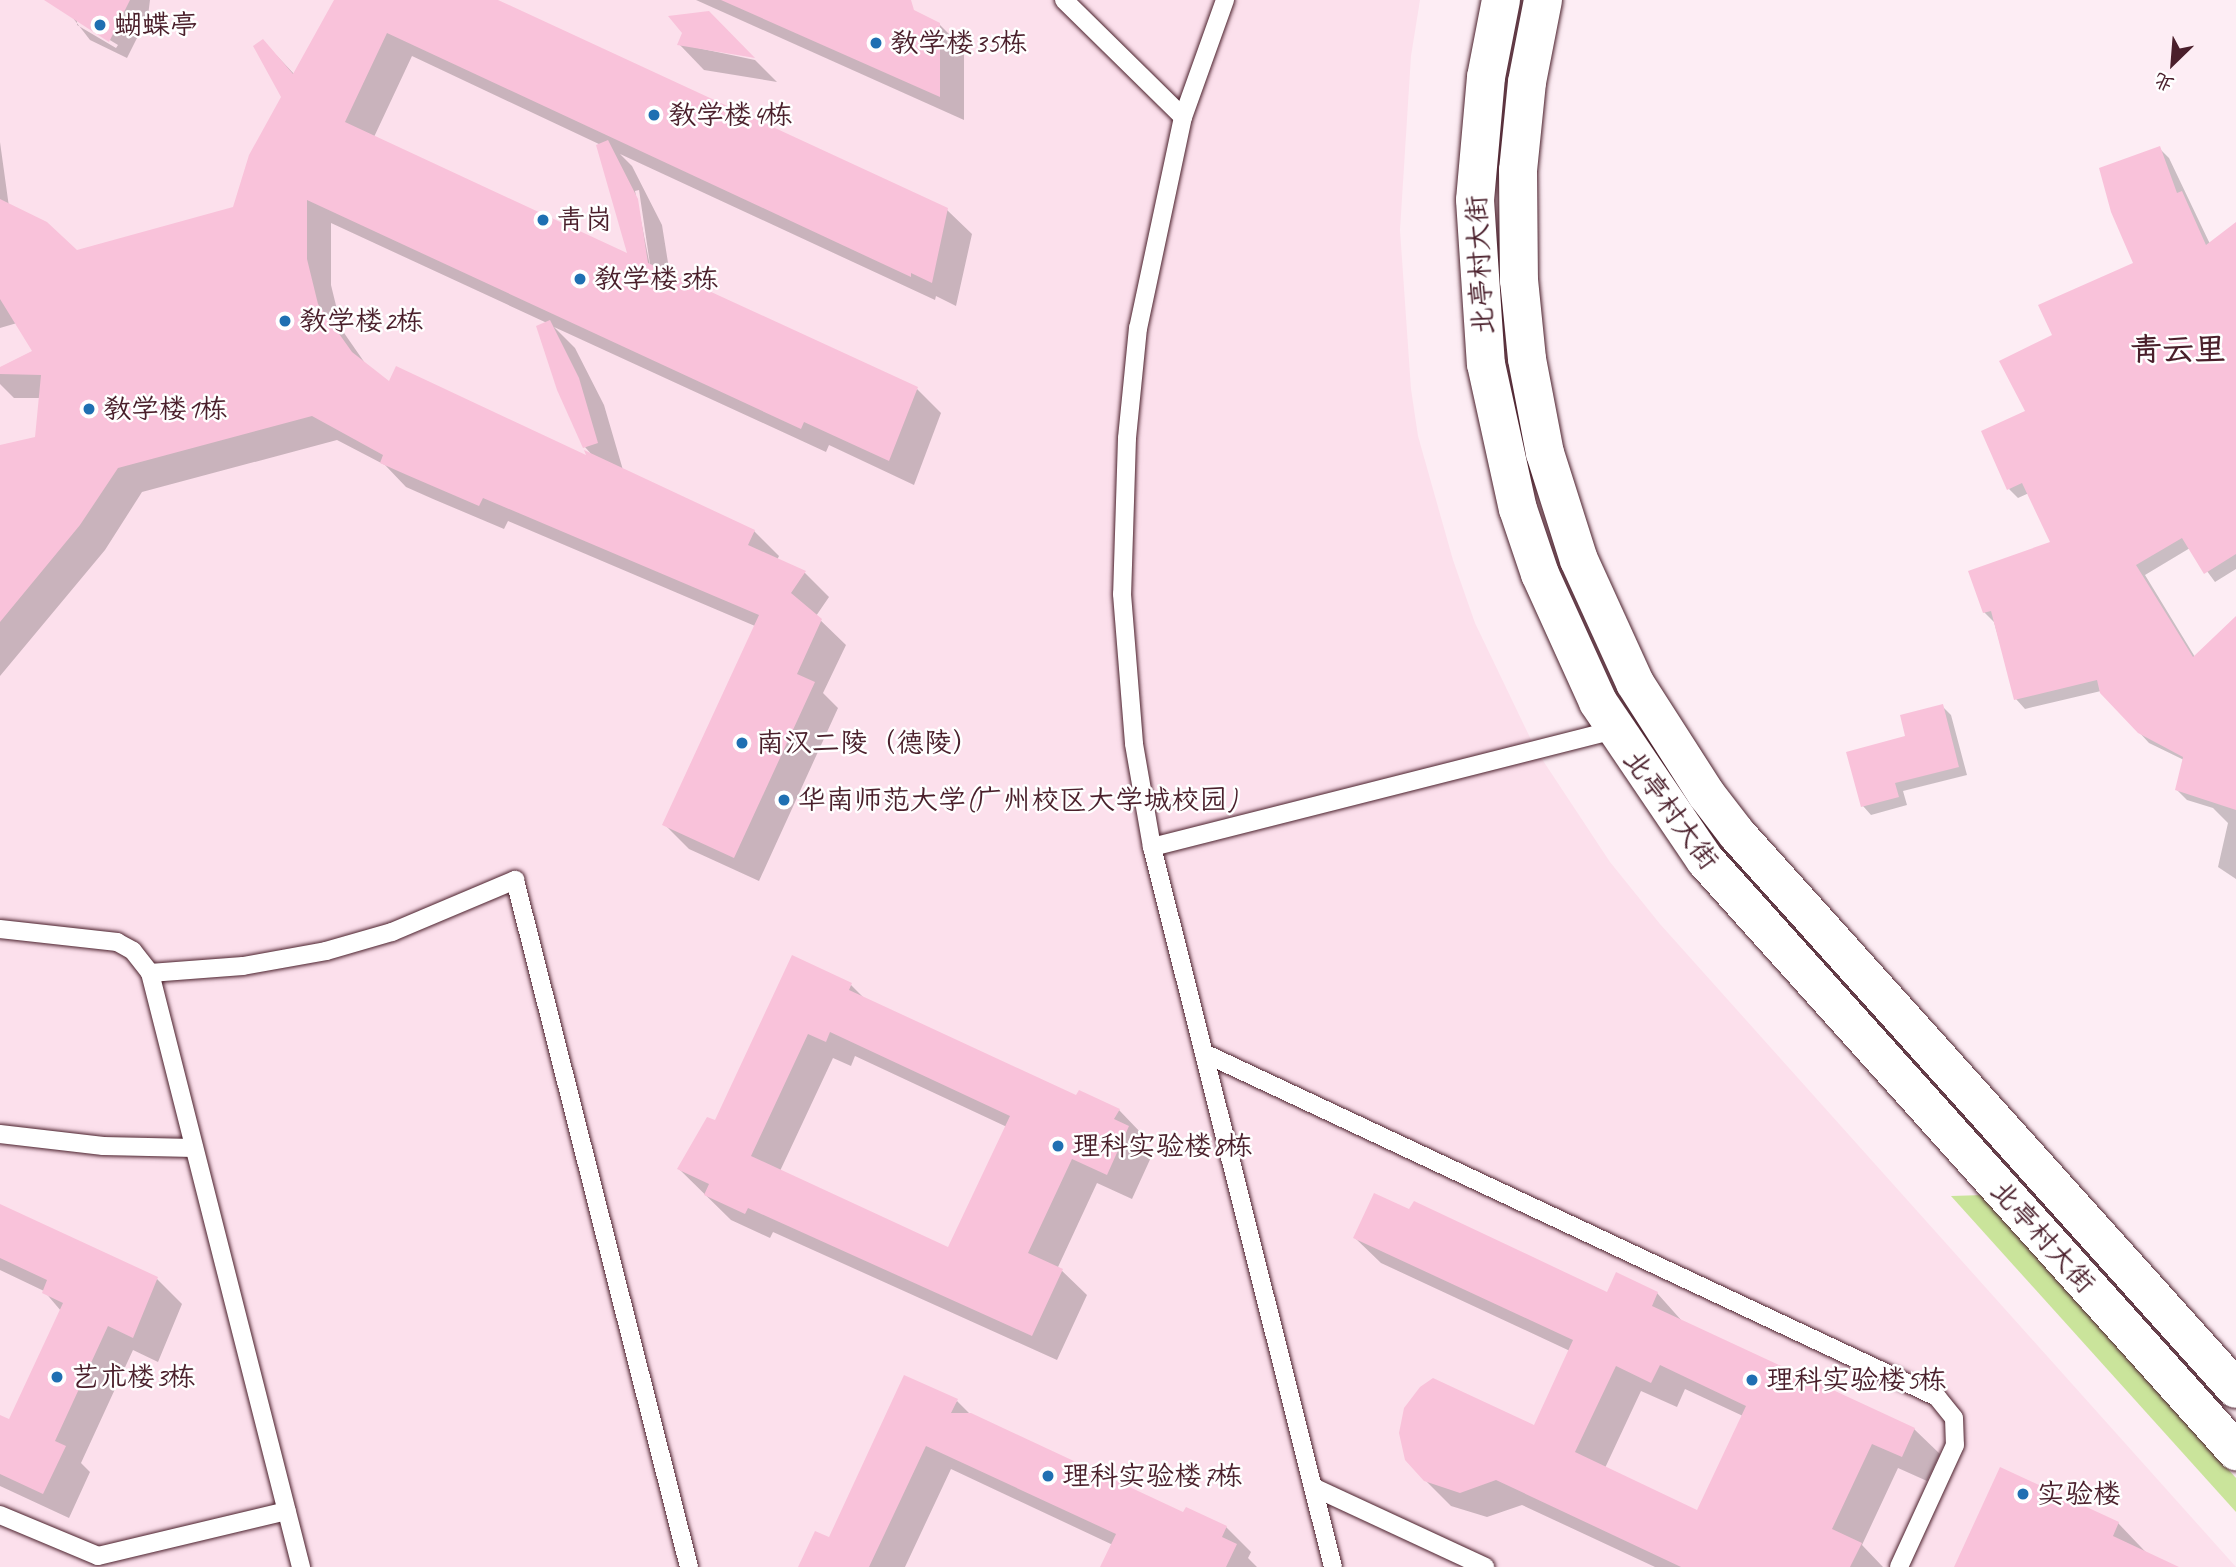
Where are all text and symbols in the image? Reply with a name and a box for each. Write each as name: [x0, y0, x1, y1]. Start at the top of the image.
place label: 蝴蝶亭: [114, 8, 198, 42]
marker: 蝴蝶亭: [92, 17, 108, 33]
place label: 教学楼35栋: [890, 26, 1027, 60]
north arrow: [2138, 28, 2208, 98]
marker: 教学楼35栋: [868, 35, 884, 51]
text: 北: [2150, 67, 2178, 97]
place label: 教学楼4栋: [668, 98, 793, 132]
marker: 教学楼4栋: [646, 107, 662, 123]
street label: 北亭村大街: [1460, 194, 1500, 336]
place label: 青岗: [557, 203, 613, 237]
marker: 青岗: [535, 212, 551, 228]
place label: 教学楼3栋: [594, 262, 719, 296]
marker: 教学楼3栋: [572, 271, 588, 287]
place label: 教学楼2栋: [299, 304, 424, 338]
marker: 教学楼2栋: [277, 313, 293, 329]
district label: 青云里: [2130, 331, 2226, 369]
place label: 教学楼1栋: [103, 392, 228, 426]
marker: 教学楼1栋: [81, 401, 97, 417]
place label: 南汉二陵（德陵）: [756, 726, 980, 760]
marker: 南汉二陵（德陵）: [734, 735, 750, 751]
street label: 北亭村大街: [1616, 743, 1726, 877]
place label: 华南师范大学(广州校区大学城校园): [798, 783, 1236, 817]
marker: 华南师范大学(广州校区大学城校园): [776, 792, 792, 808]
place label: 理科实验楼8栋: [1072, 1129, 1253, 1163]
marker: 理科实验楼8栋: [1050, 1138, 1066, 1154]
street label: 北亭村大街: [1984, 1174, 2102, 1300]
place label: 艺术楼3栋: [71, 1360, 196, 1394]
place label: 理科实验楼5栋: [1766, 1363, 1947, 1397]
marker: 艺术楼3栋: [49, 1369, 65, 1385]
marker: 理科实验楼5栋: [1744, 1372, 1760, 1388]
place label: 理科实验楼7栋: [1062, 1459, 1243, 1493]
marker: 理科实验楼7栋: [1040, 1468, 1056, 1484]
place label: 实验楼: [2037, 1477, 2121, 1511]
marker: 实验楼: [2015, 1486, 2031, 1502]

